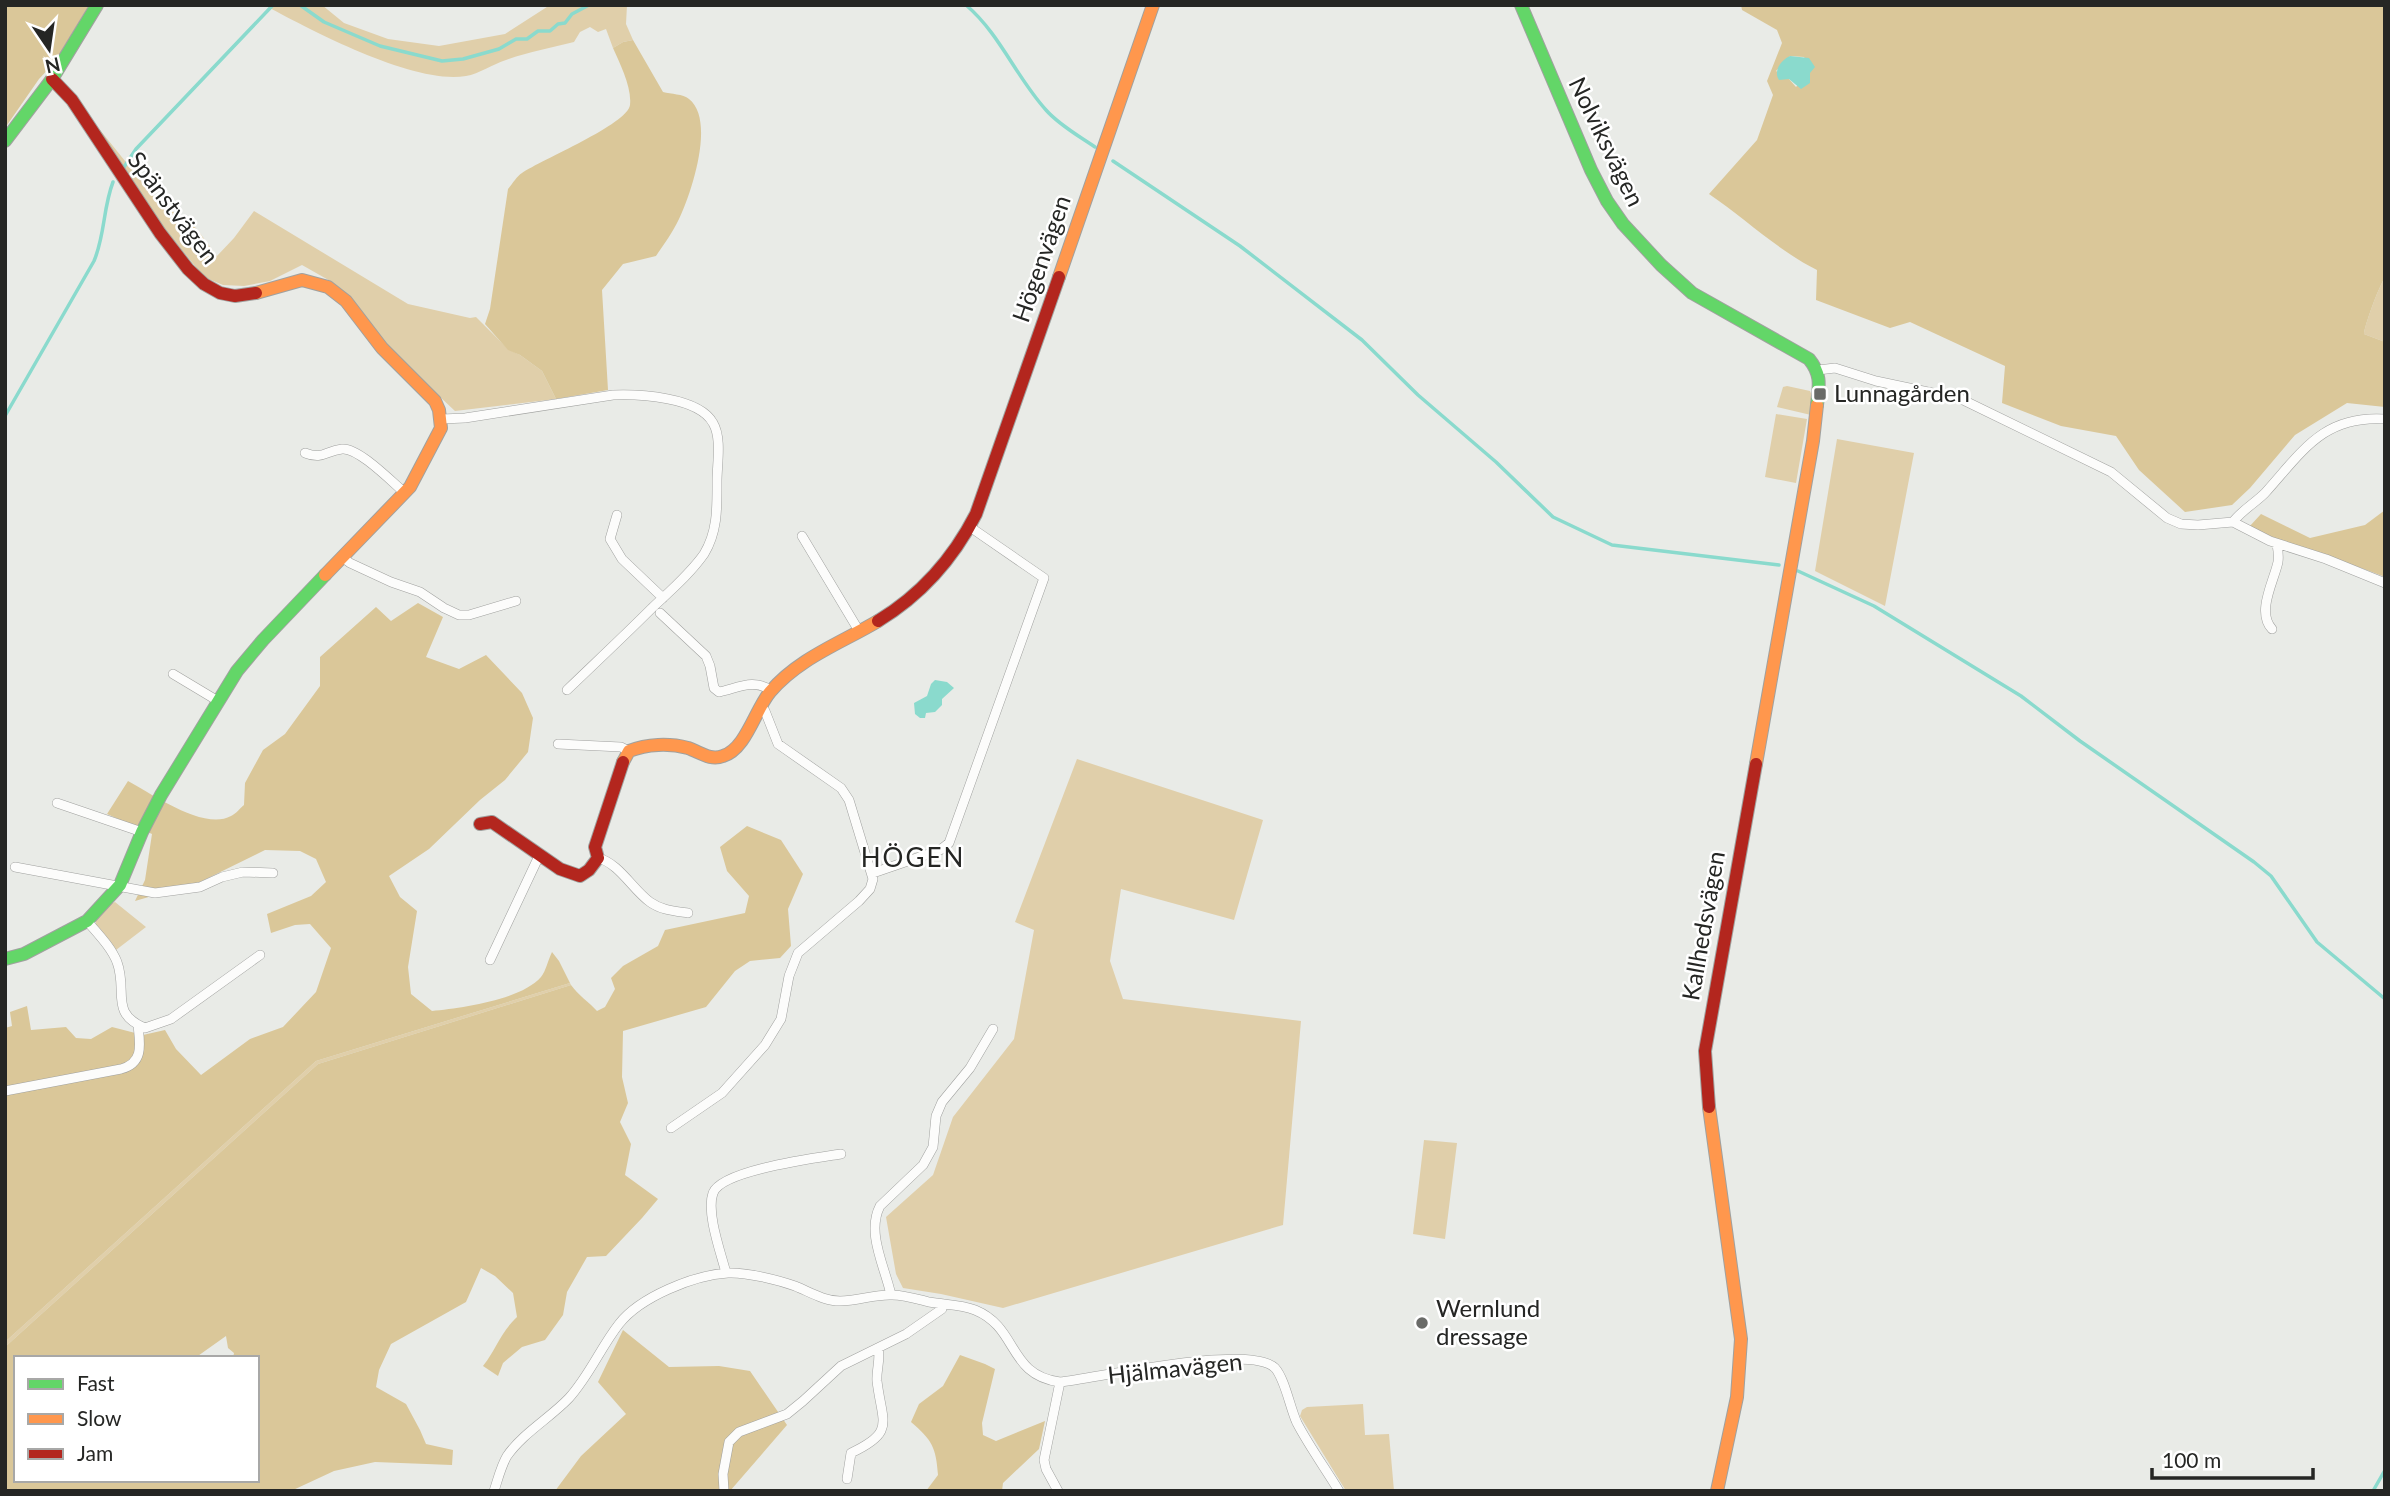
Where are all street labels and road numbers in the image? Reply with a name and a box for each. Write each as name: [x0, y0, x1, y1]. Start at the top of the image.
street label: Nolviksvägen: [1564, 72, 1651, 211]
street label: Spänstvägen: [123, 145, 226, 269]
street label: Högenvägen: [1005, 191, 1076, 326]
street label: Kallhedsvägen: [1675, 849, 1730, 1003]
street label: Hjälmavägen: [1106, 1346, 1244, 1389]

